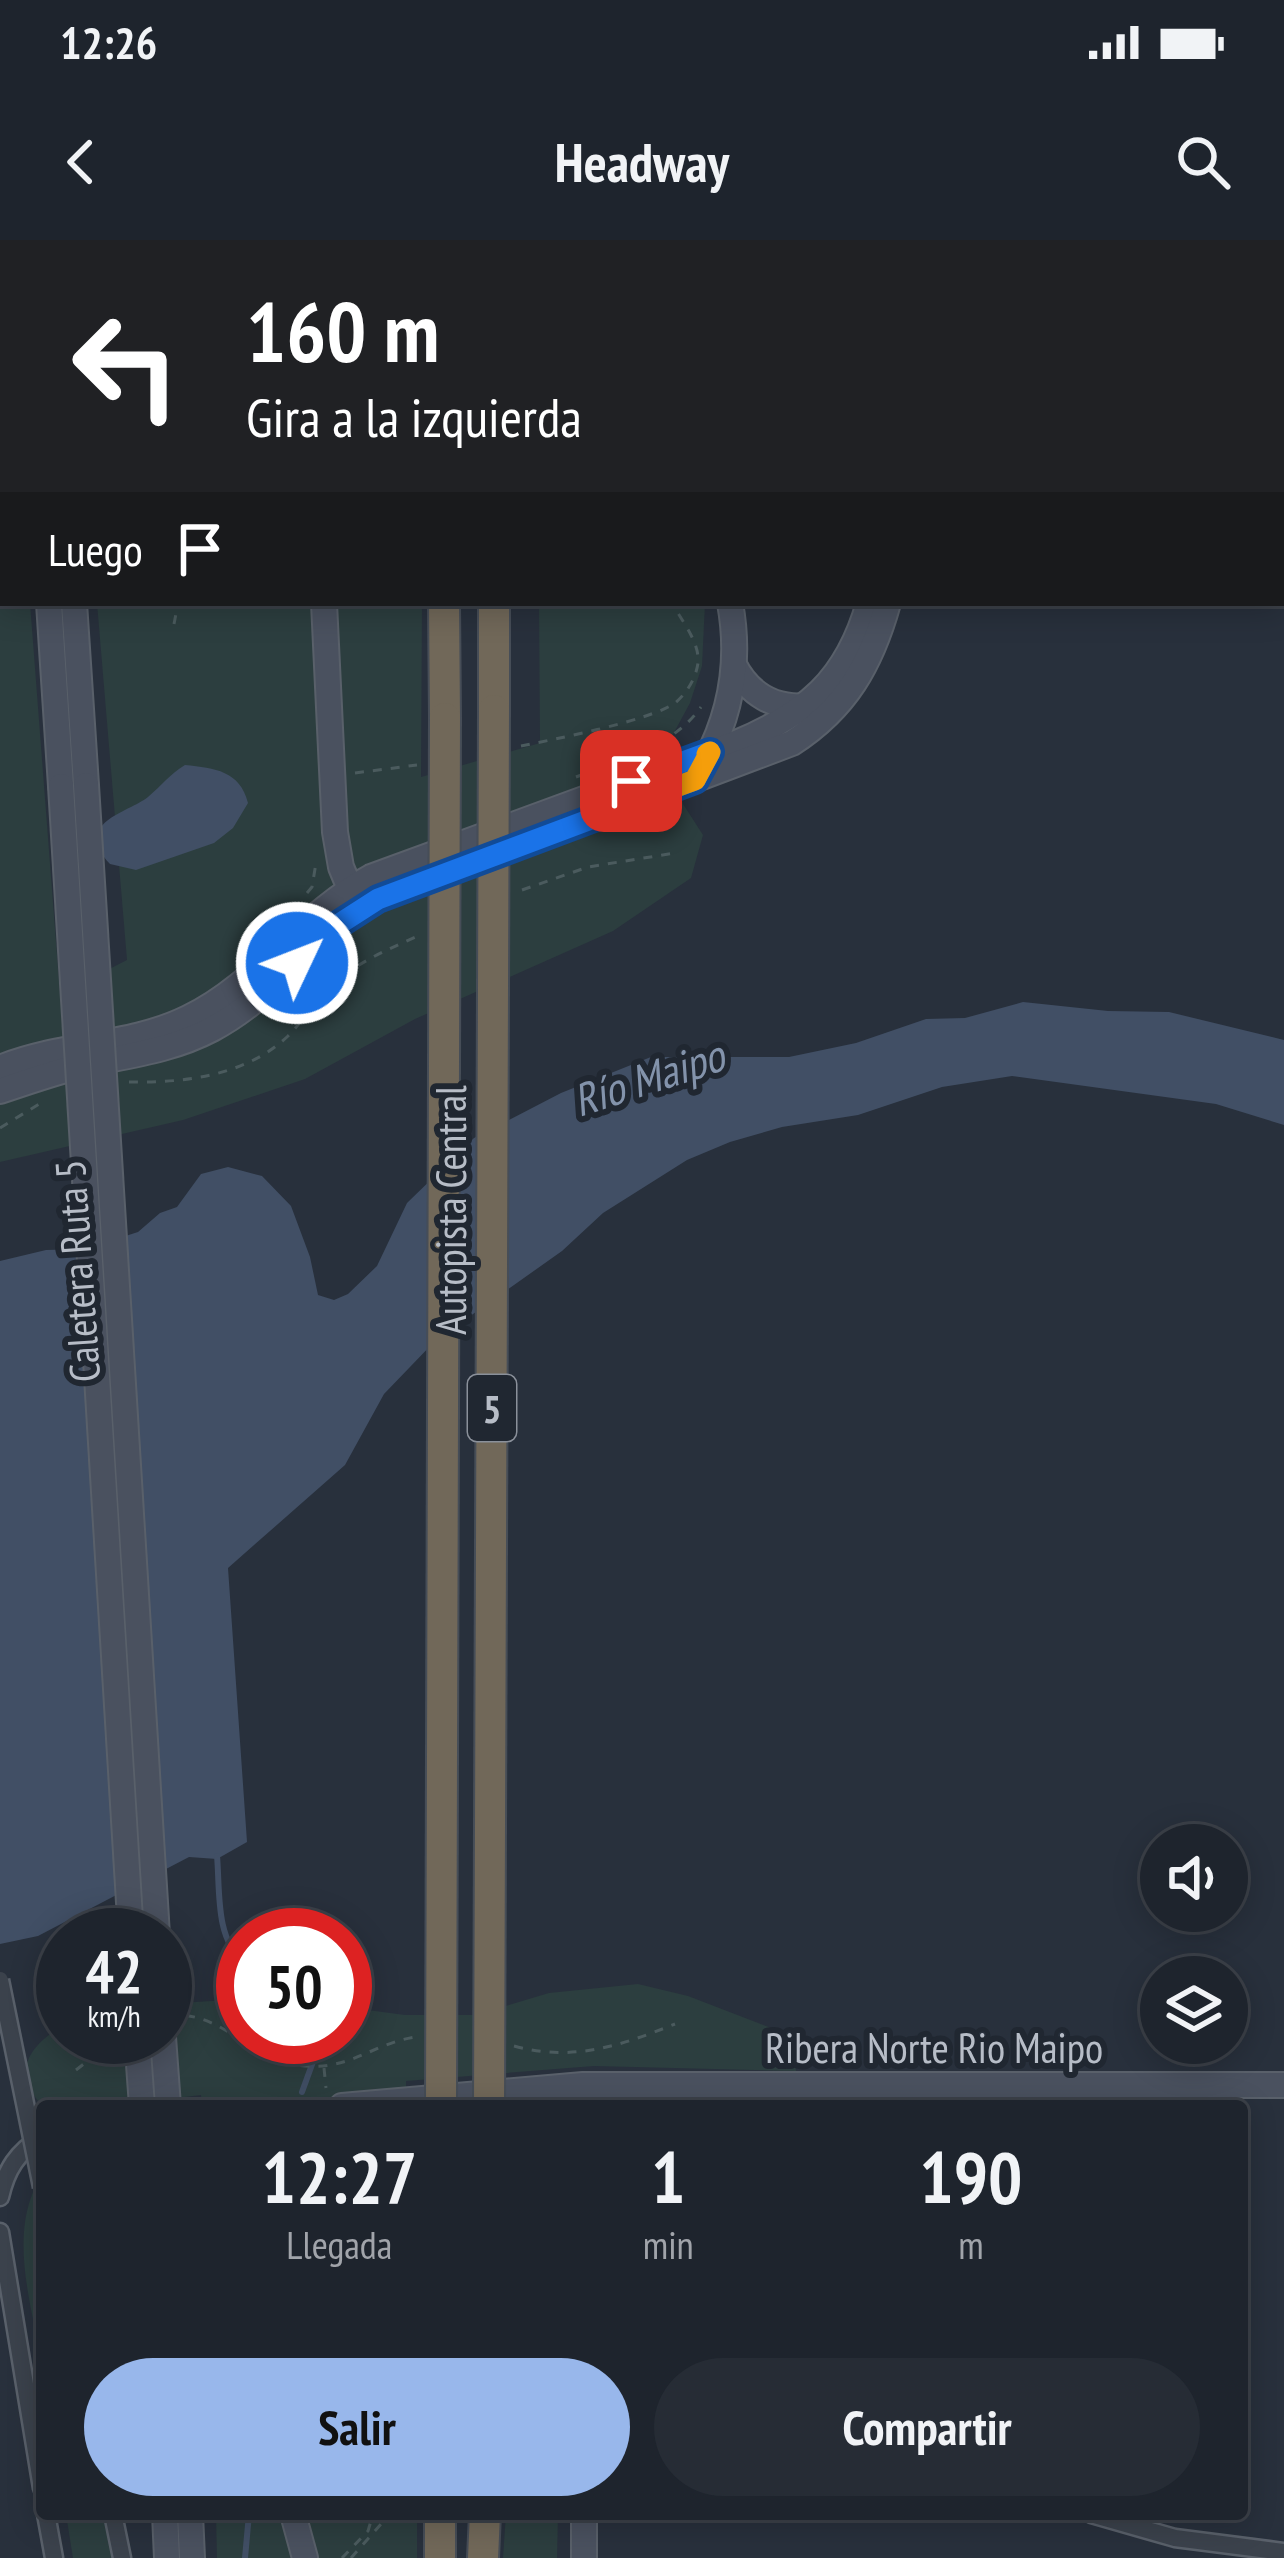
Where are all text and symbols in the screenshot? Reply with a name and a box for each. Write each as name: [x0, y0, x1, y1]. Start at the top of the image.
text: 12:26: [60, 13, 157, 71]
text: Headway: [555, 127, 729, 197]
icon: back: [48, 129, 114, 195]
icon: search: [1170, 129, 1236, 195]
text: 160 m: [246, 276, 439, 385]
icon: left: [48, 288, 204, 444]
text: Gira a la izquierda: [246, 382, 582, 452]
icon: arrive: [167, 516, 233, 582]
text: Luego: [48, 520, 143, 578]
pin: [580, 730, 682, 832]
icon: arrive: [598, 748, 664, 814]
position arrow: [234, 900, 360, 1026]
water label: Río Maipo: [565, 1024, 734, 1129]
street label: Autopista Central: [423, 1085, 478, 1335]
street label: Caletera Ruta 5: [42, 1158, 112, 1384]
road number: 5: [468, 1375, 516, 1441]
map controls: [1140, 1824, 1248, 2064]
button: sound: [1140, 1824, 1248, 1932]
speed limit sign: 50: [216, 1908, 372, 2064]
text: 42: [85, 1932, 143, 2010]
button: layers: [1140, 1956, 1248, 2064]
text: km/h: [87, 1996, 141, 2035]
street label: Ribera Norte Rio Maipo: [765, 2020, 1103, 2075]
text: 12:27: [262, 2130, 417, 2223]
text: 1: [651, 2130, 685, 2223]
text: 190: [919, 2130, 1022, 2223]
text: Llegada: [286, 2219, 392, 2270]
text: min: [643, 2219, 694, 2270]
text: m: [958, 2219, 984, 2270]
button: Salir: [84, 2358, 630, 2496]
button: Compartir: [654, 2358, 1200, 2496]

